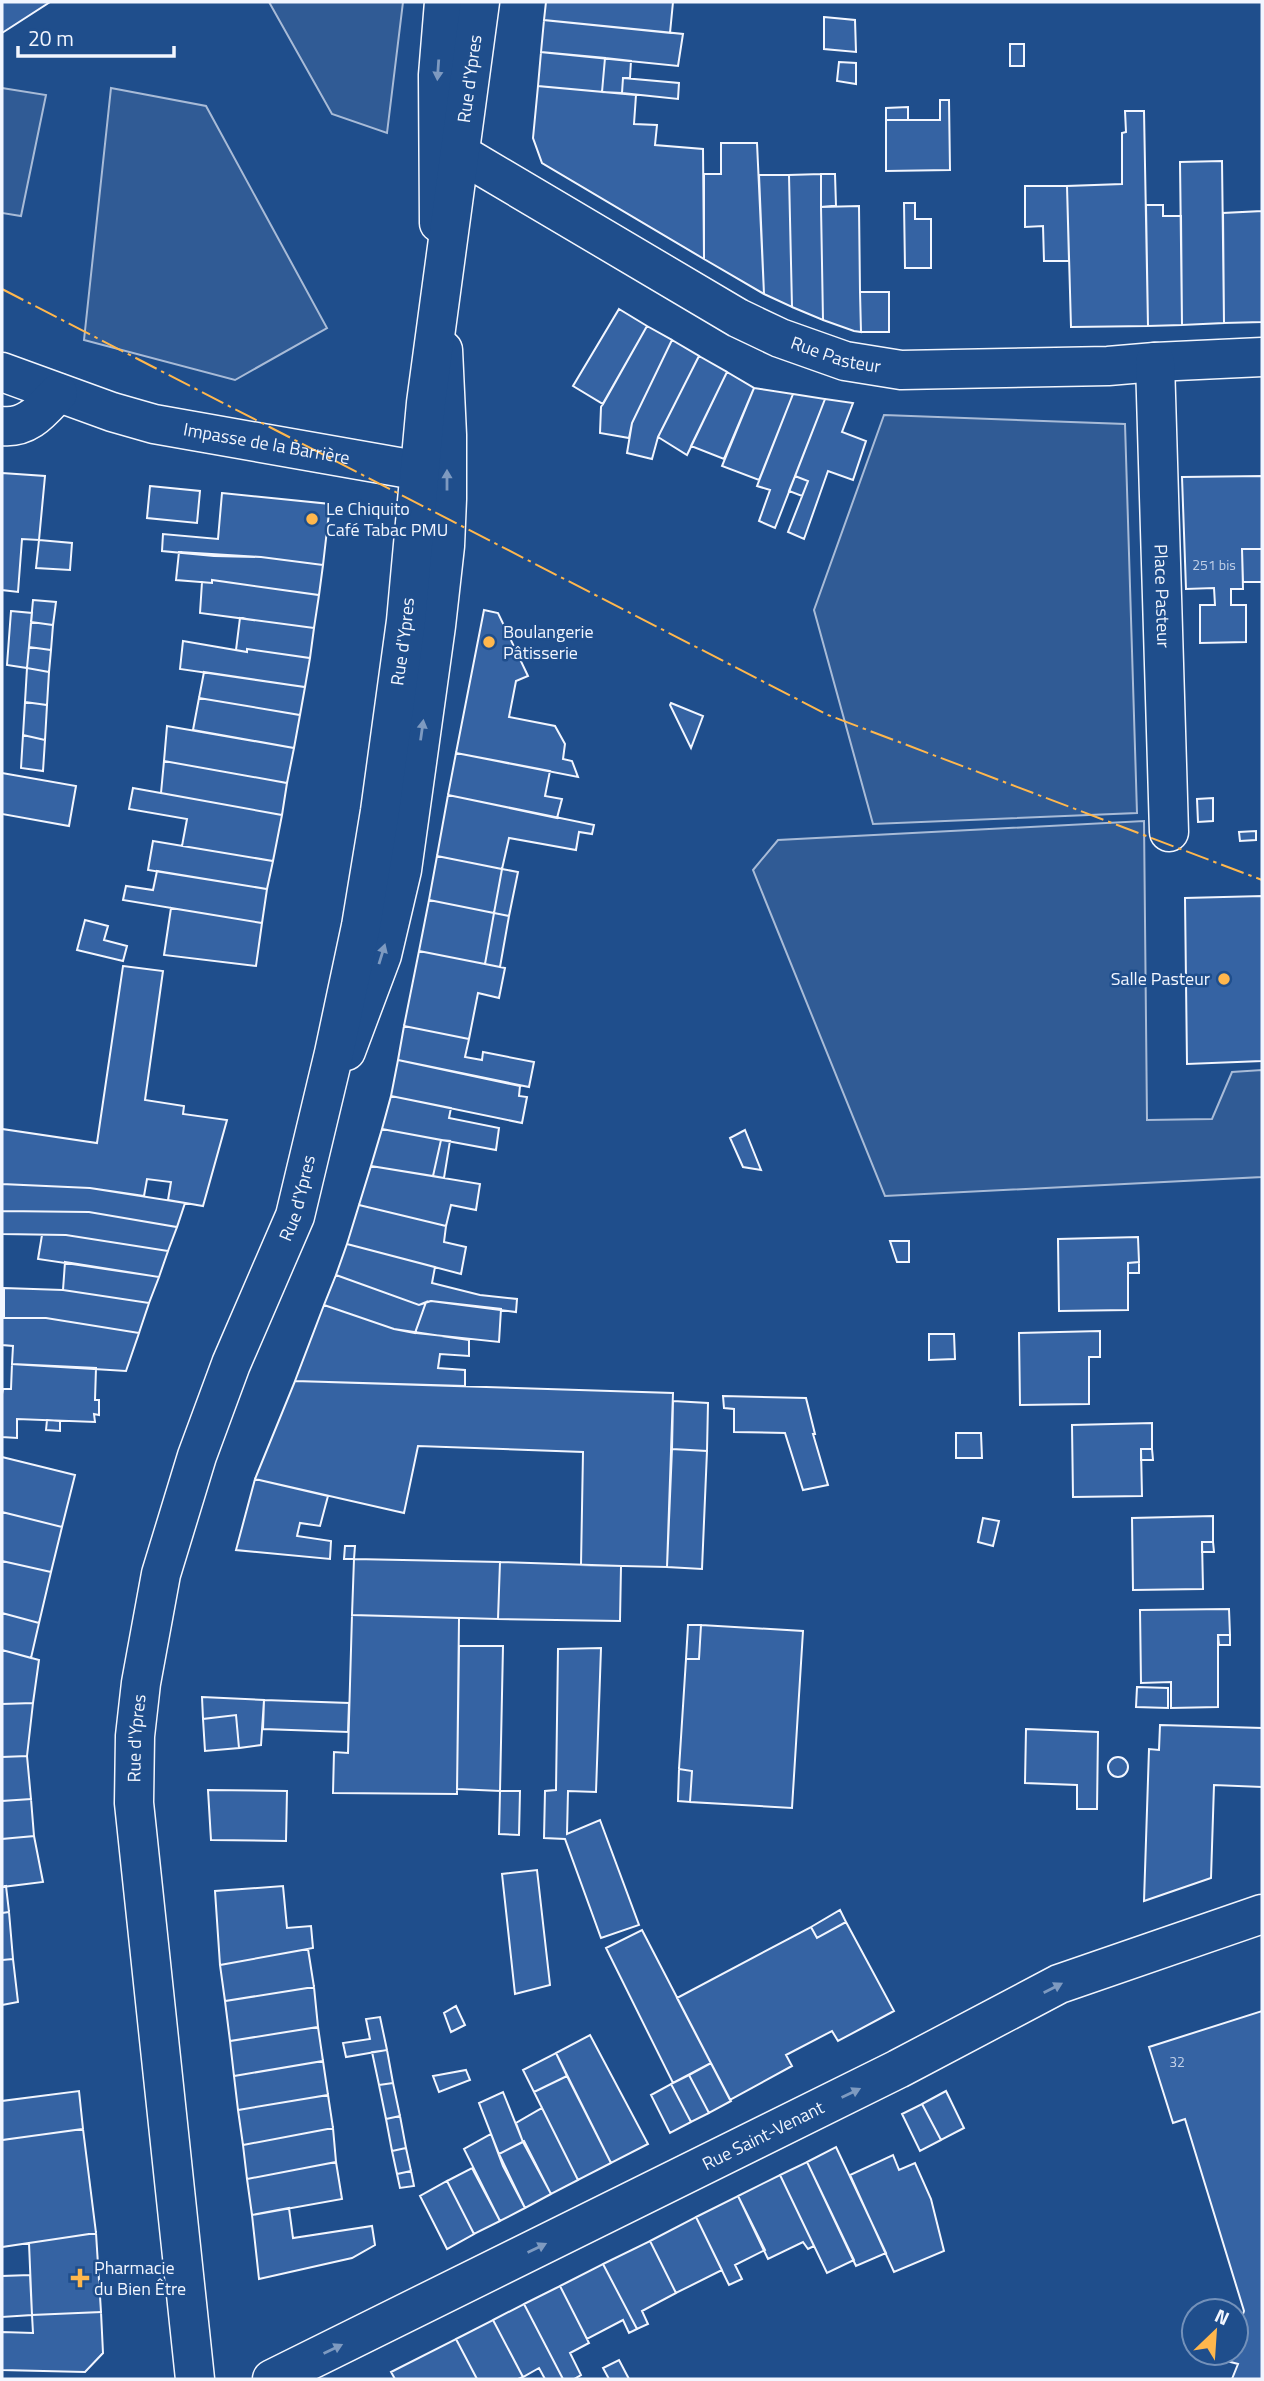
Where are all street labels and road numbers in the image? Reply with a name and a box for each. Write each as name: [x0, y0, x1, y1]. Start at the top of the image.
street label: Rue d'Ypres: [450, 33, 488, 124]
street label: Rue Pasteur: [787, 329, 883, 380]
street label: Impasse de la Barrière: [181, 415, 352, 471]
street label: Place Pasteur: [1147, 544, 1178, 648]
street label: Rue d'Ypres: [383, 596, 421, 687]
street label: Rue d'Ypres: [272, 1152, 322, 1245]
street label: Rue d'Ypres: [120, 1693, 153, 1783]
street label: Rue Saint-Venant: [697, 2093, 829, 2177]

